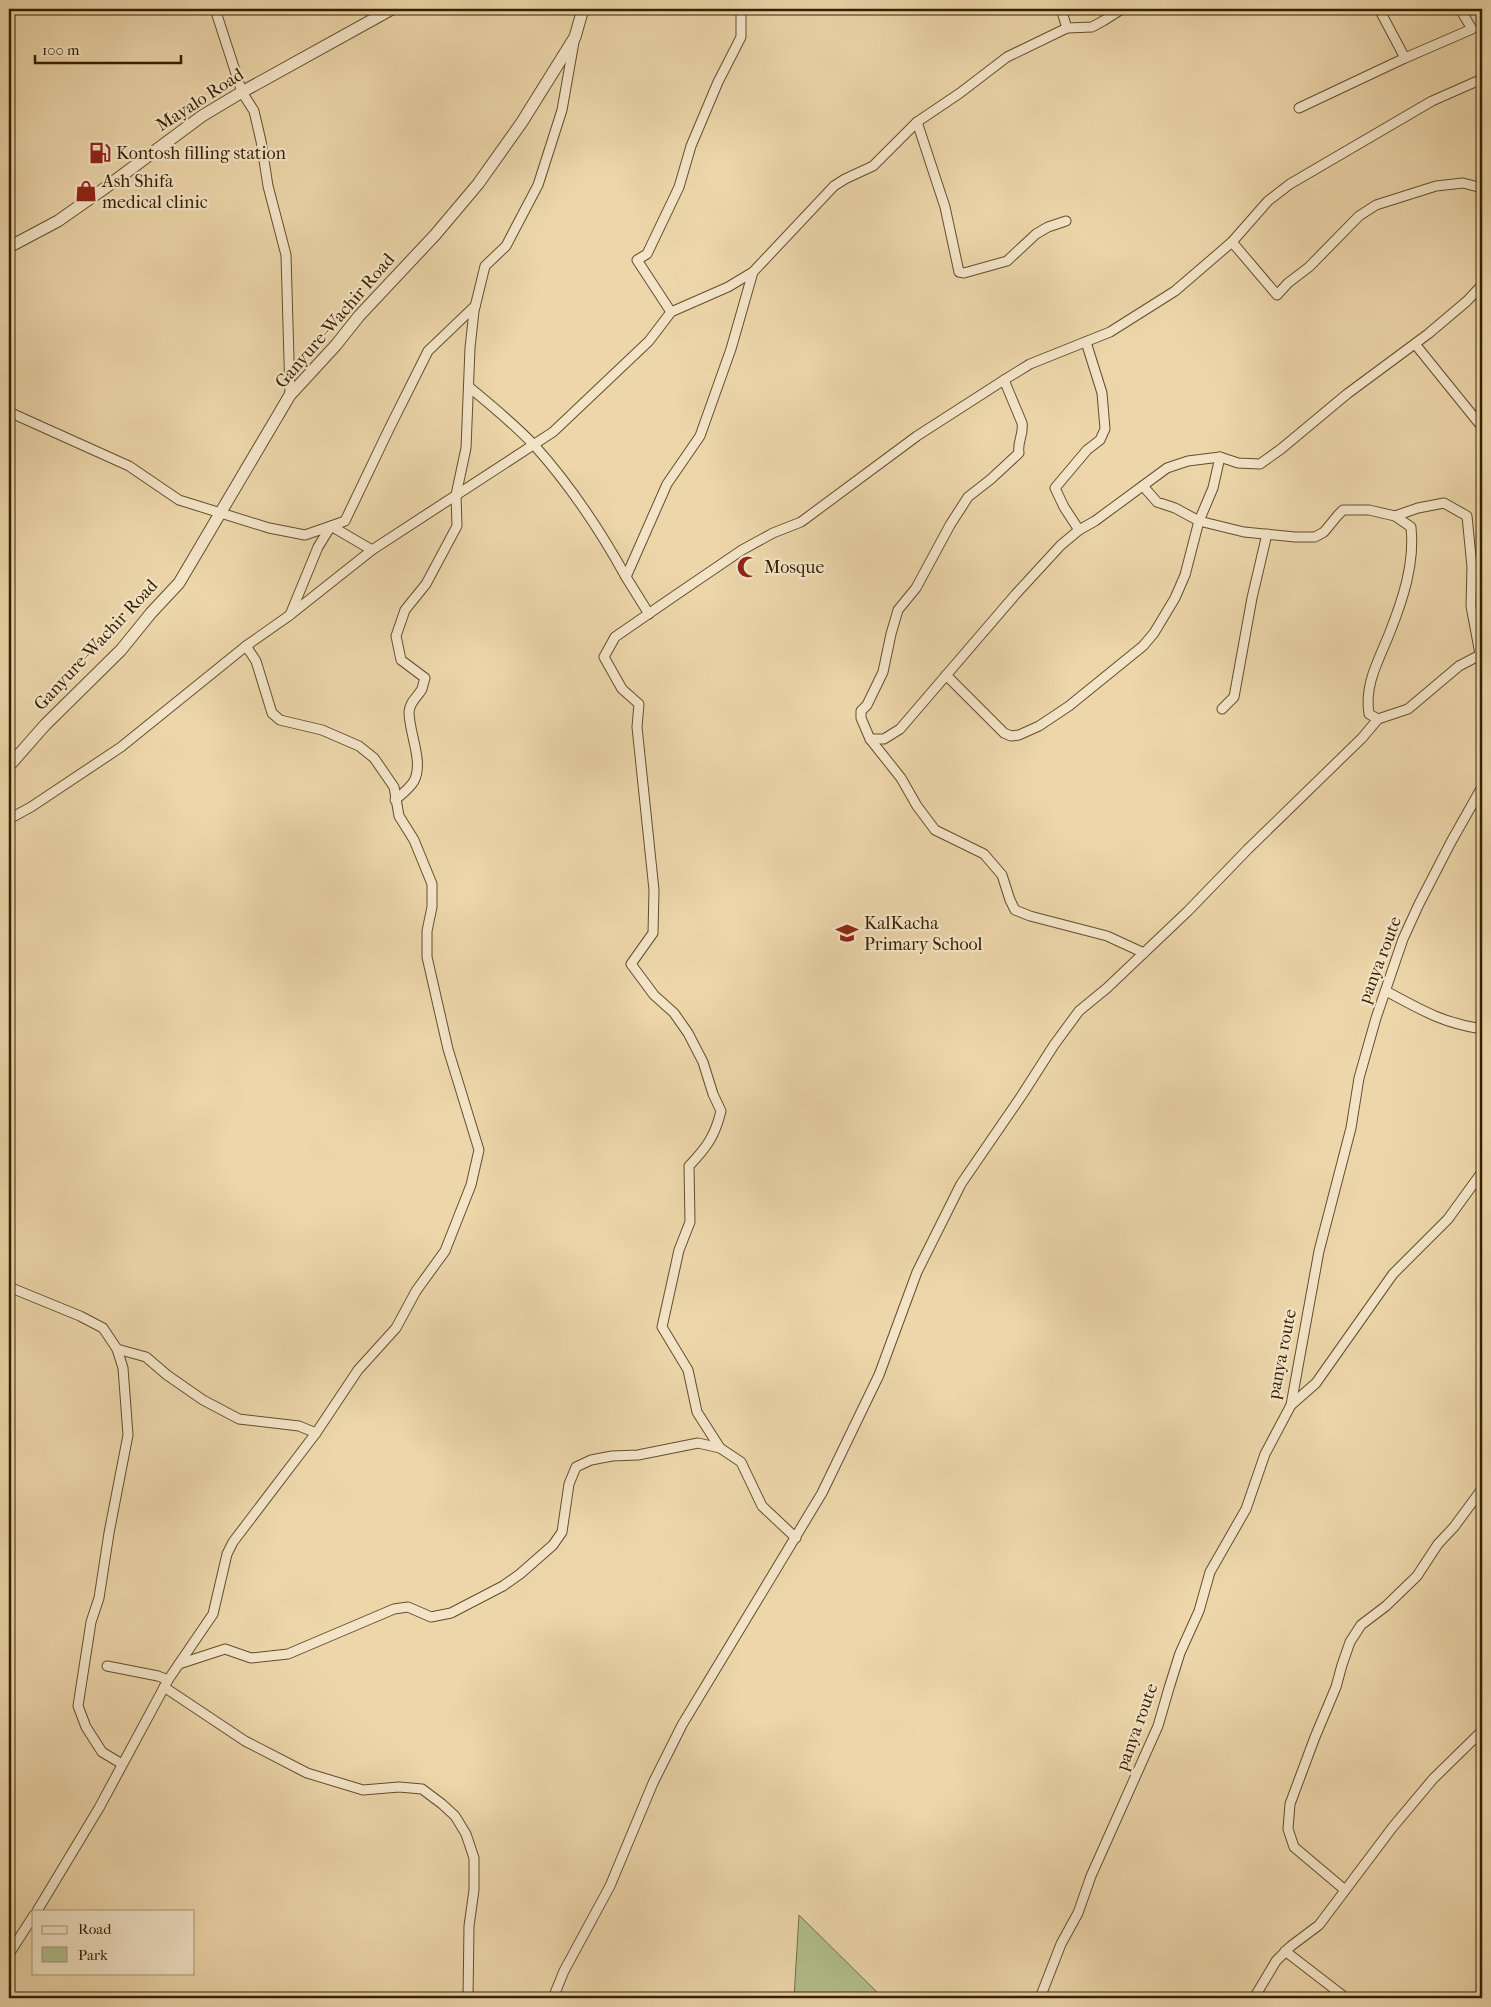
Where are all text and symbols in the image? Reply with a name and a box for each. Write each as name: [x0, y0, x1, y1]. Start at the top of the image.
scale bar: [35, 32, 181, 64]
text: 100 m: [42, 41, 80, 59]
street label: Mayalo Road: [152, 64, 248, 136]
fuel station icon: Kontosh filling station: [87, 140, 113, 166]
place label: Kontosh filling station: [116, 143, 286, 164]
place label: Ash Shifa medical clinic: [101, 171, 208, 213]
shop icon: Ash Shifa medical clinic: [73, 178, 99, 204]
street label: Ganyure-Wachir Road: [271, 249, 399, 393]
mosque icon: Mosque: [735, 554, 761, 580]
place label: Mosque: [764, 557, 824, 578]
street label: Ganyure-Wachir Road: [30, 575, 162, 715]
place label: KalKacha Primary School: [864, 913, 983, 955]
street label: panya route: [1353, 913, 1406, 1007]
school or university icon: KalKacha Primary School: [834, 920, 860, 946]
street label: panya route: [1263, 1307, 1301, 1402]
street label: panya route: [1111, 1680, 1163, 1775]
legend: [32, 1910, 195, 1974]
text: Road: [78, 1920, 112, 1938]
text: Park: [78, 1946, 108, 1964]

